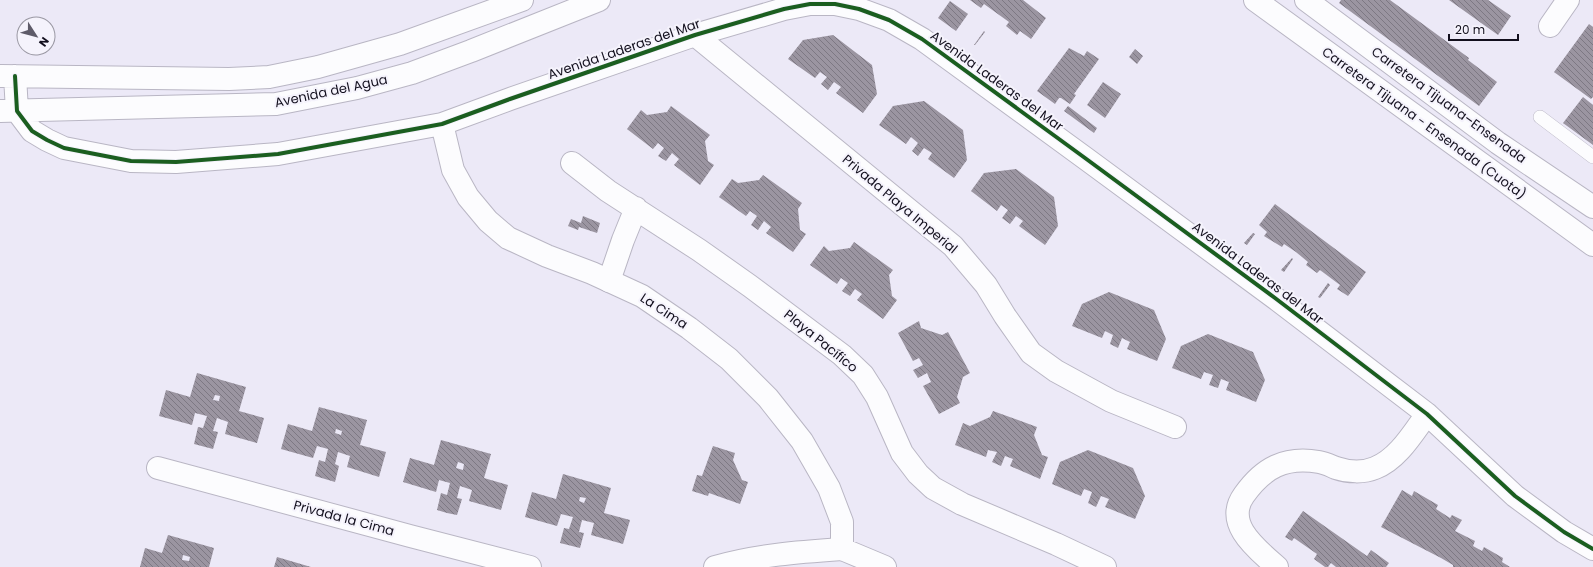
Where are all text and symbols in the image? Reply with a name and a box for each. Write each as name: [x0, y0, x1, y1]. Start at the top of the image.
street label: Avenida Laderas del Mar: [545, 14, 703, 84]
north arrow: [16, 16, 56, 56]
scale bar: [1449, 16, 1518, 42]
text: 20 m: [1455, 21, 1485, 38]
street label: Avenida Laderas del Mar: [927, 26, 1067, 136]
text: N: [35, 34, 53, 50]
street label: Carretera Tijuana - Ensenada (Cuota): [1318, 42, 1530, 204]
street label: Carretera Tijuana–Ensenada: [1368, 42, 1530, 168]
street label: Avenida del Agua: [273, 70, 389, 112]
street label: Privada Playa Imperial: [838, 150, 962, 258]
street label: Avenida Laderas del Mar: [1188, 217, 1328, 329]
street label: La Cima: [636, 289, 692, 333]
street label: Playa Pacífico: [780, 305, 862, 377]
street label: Privada la Cima: [292, 495, 396, 541]

